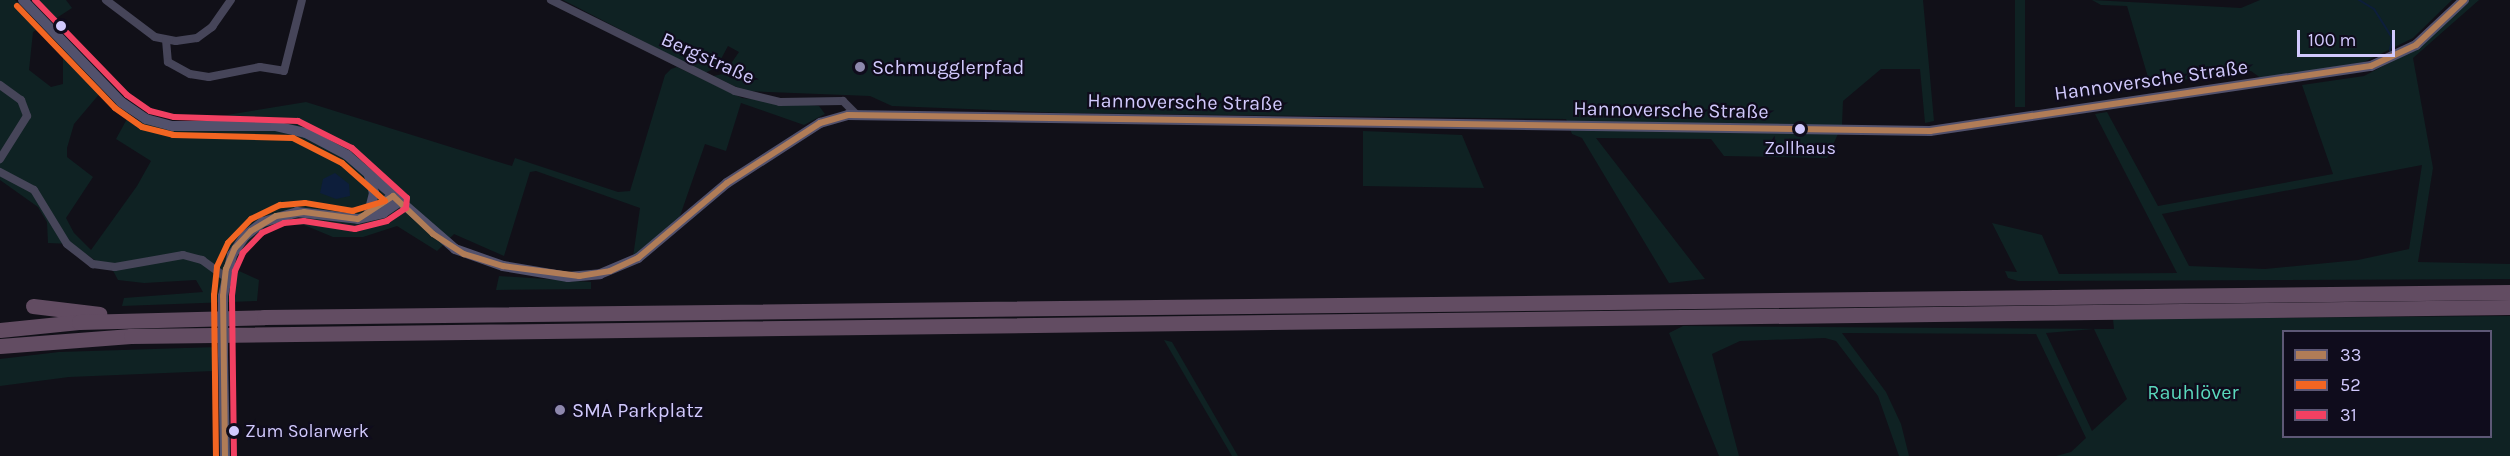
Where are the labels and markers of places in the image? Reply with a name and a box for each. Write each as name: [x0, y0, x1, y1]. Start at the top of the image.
unlabelled marker: [55, 20, 67, 32]
place label: Schmugglerpfad: [872, 55, 1024, 79]
marker: Schmugglerpfad: [853, 60, 867, 74]
marker: Zollhaus: [1794, 123, 1806, 135]
place label: Zollhaus: [1764, 137, 1836, 159]
place label: SMA Parkplatz: [572, 398, 703, 422]
marker: SMA Parkplatz: [553, 403, 567, 417]
place label: Zum Solarwerk: [245, 420, 369, 442]
marker: Zum Solarwerk: [228, 425, 240, 437]

